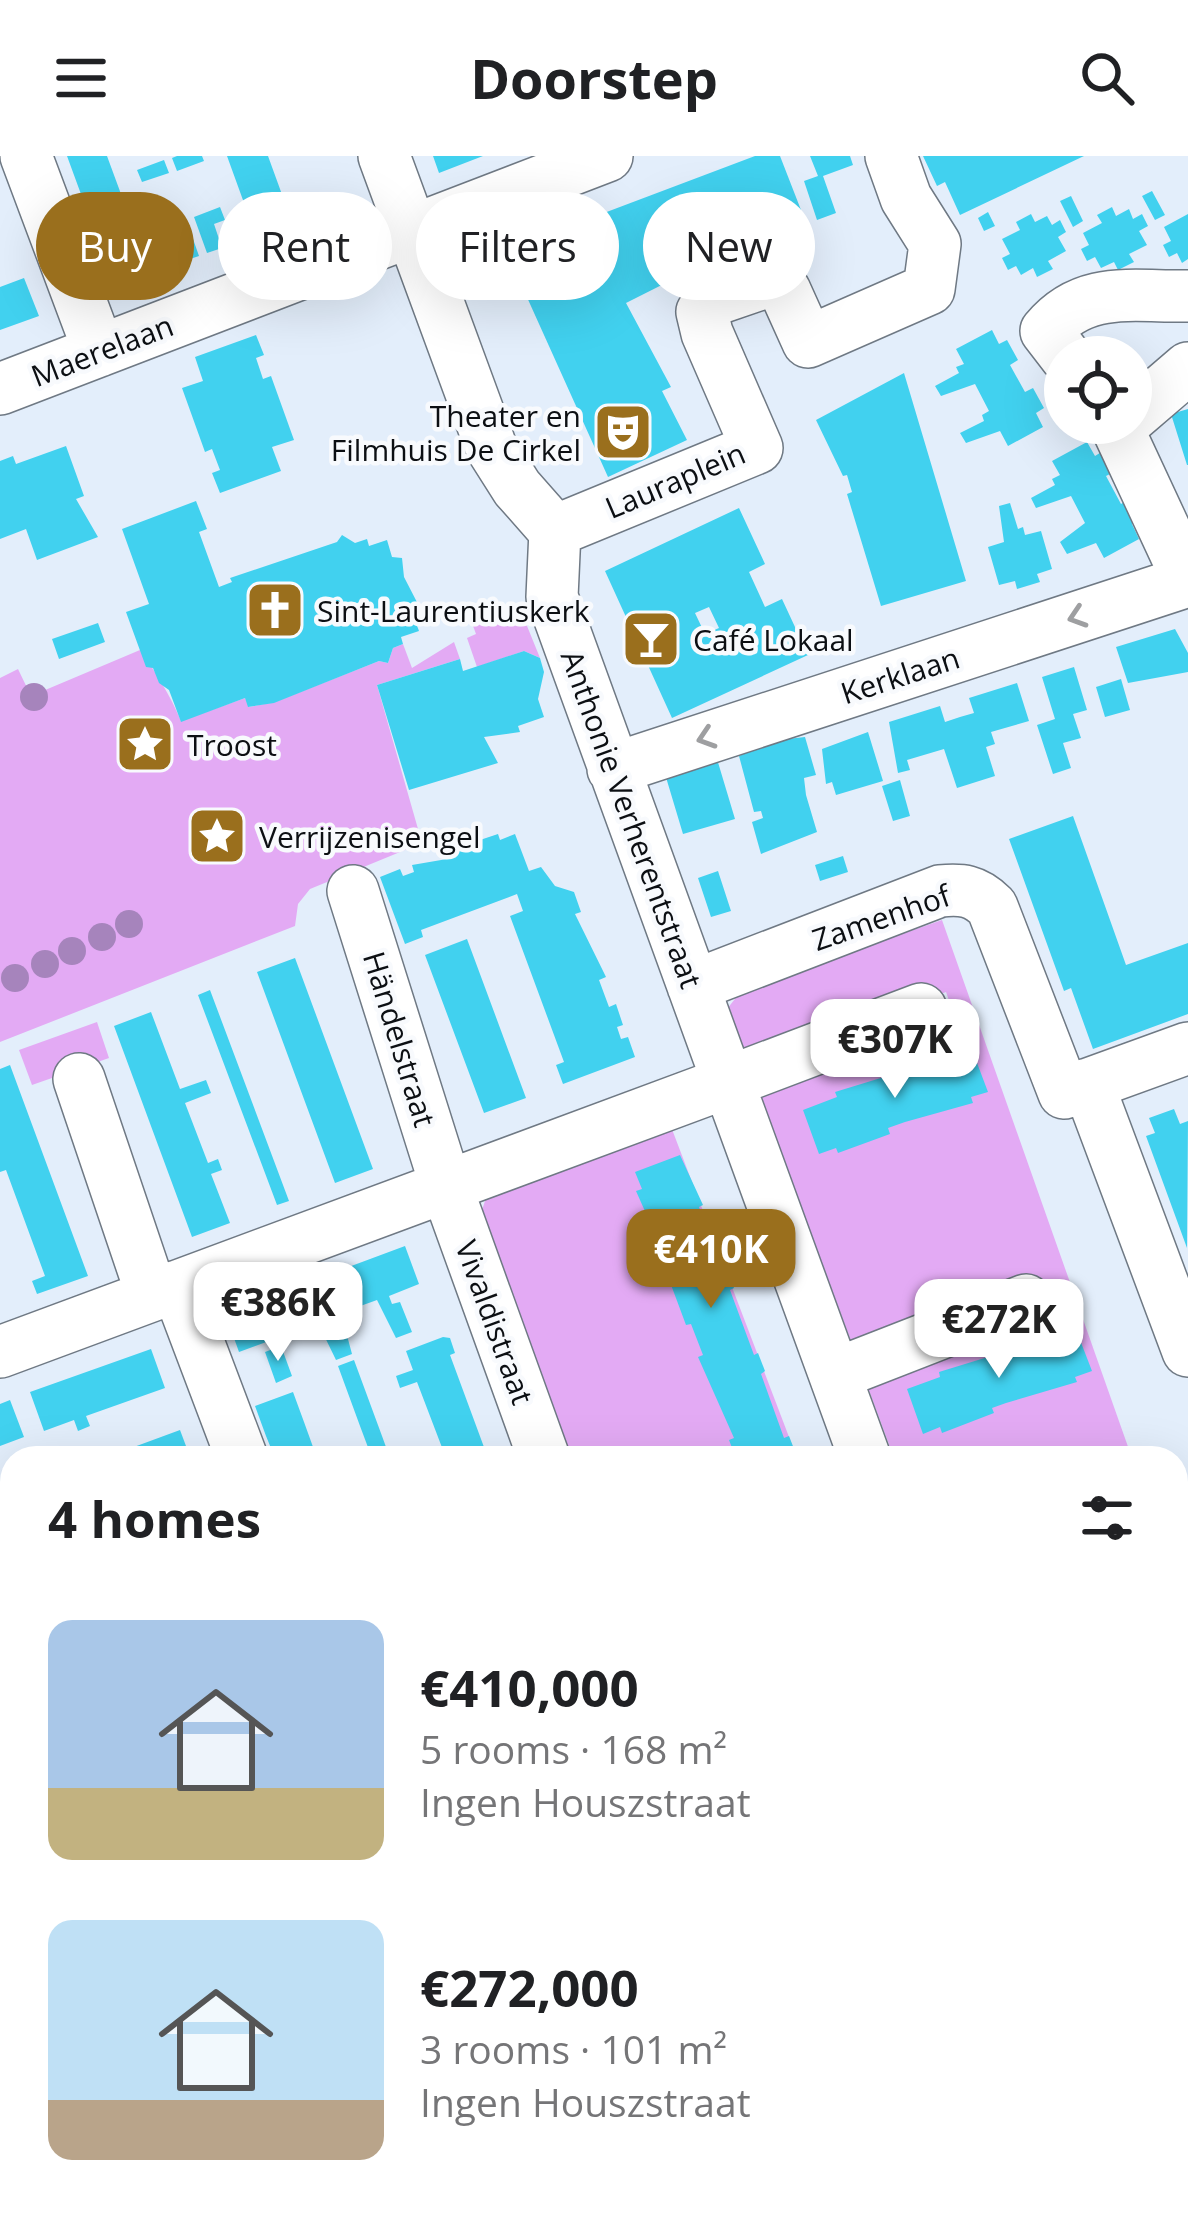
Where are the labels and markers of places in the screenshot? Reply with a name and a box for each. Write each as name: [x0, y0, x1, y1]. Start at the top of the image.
place label: Theater en Filmhuis De Cirkel: [331, 395, 581, 470]
theatre icon: Theater en Filmhuis De Cirkel: [592, 401, 654, 463]
church icon: Sint-Laurentiuskerk: [244, 579, 306, 641]
place label: Sint-Laurentiuskerk: [317, 590, 590, 631]
bar icon: Café Lokaal: [620, 608, 682, 670]
place label: Café Lokaal: [693, 619, 854, 660]
place icon: Troost: [114, 713, 176, 775]
place label: Troost: [187, 724, 277, 765]
place icon: Verrijzenisengel: [186, 805, 248, 867]
place label: Verrijzenisengel: [259, 816, 481, 857]
pin: €307K: [811, 999, 979, 1101]
pin: €410K: [627, 1209, 795, 1311]
pin: €386K: [194, 1262, 362, 1364]
pin: €272K: [915, 1279, 1083, 1381]

